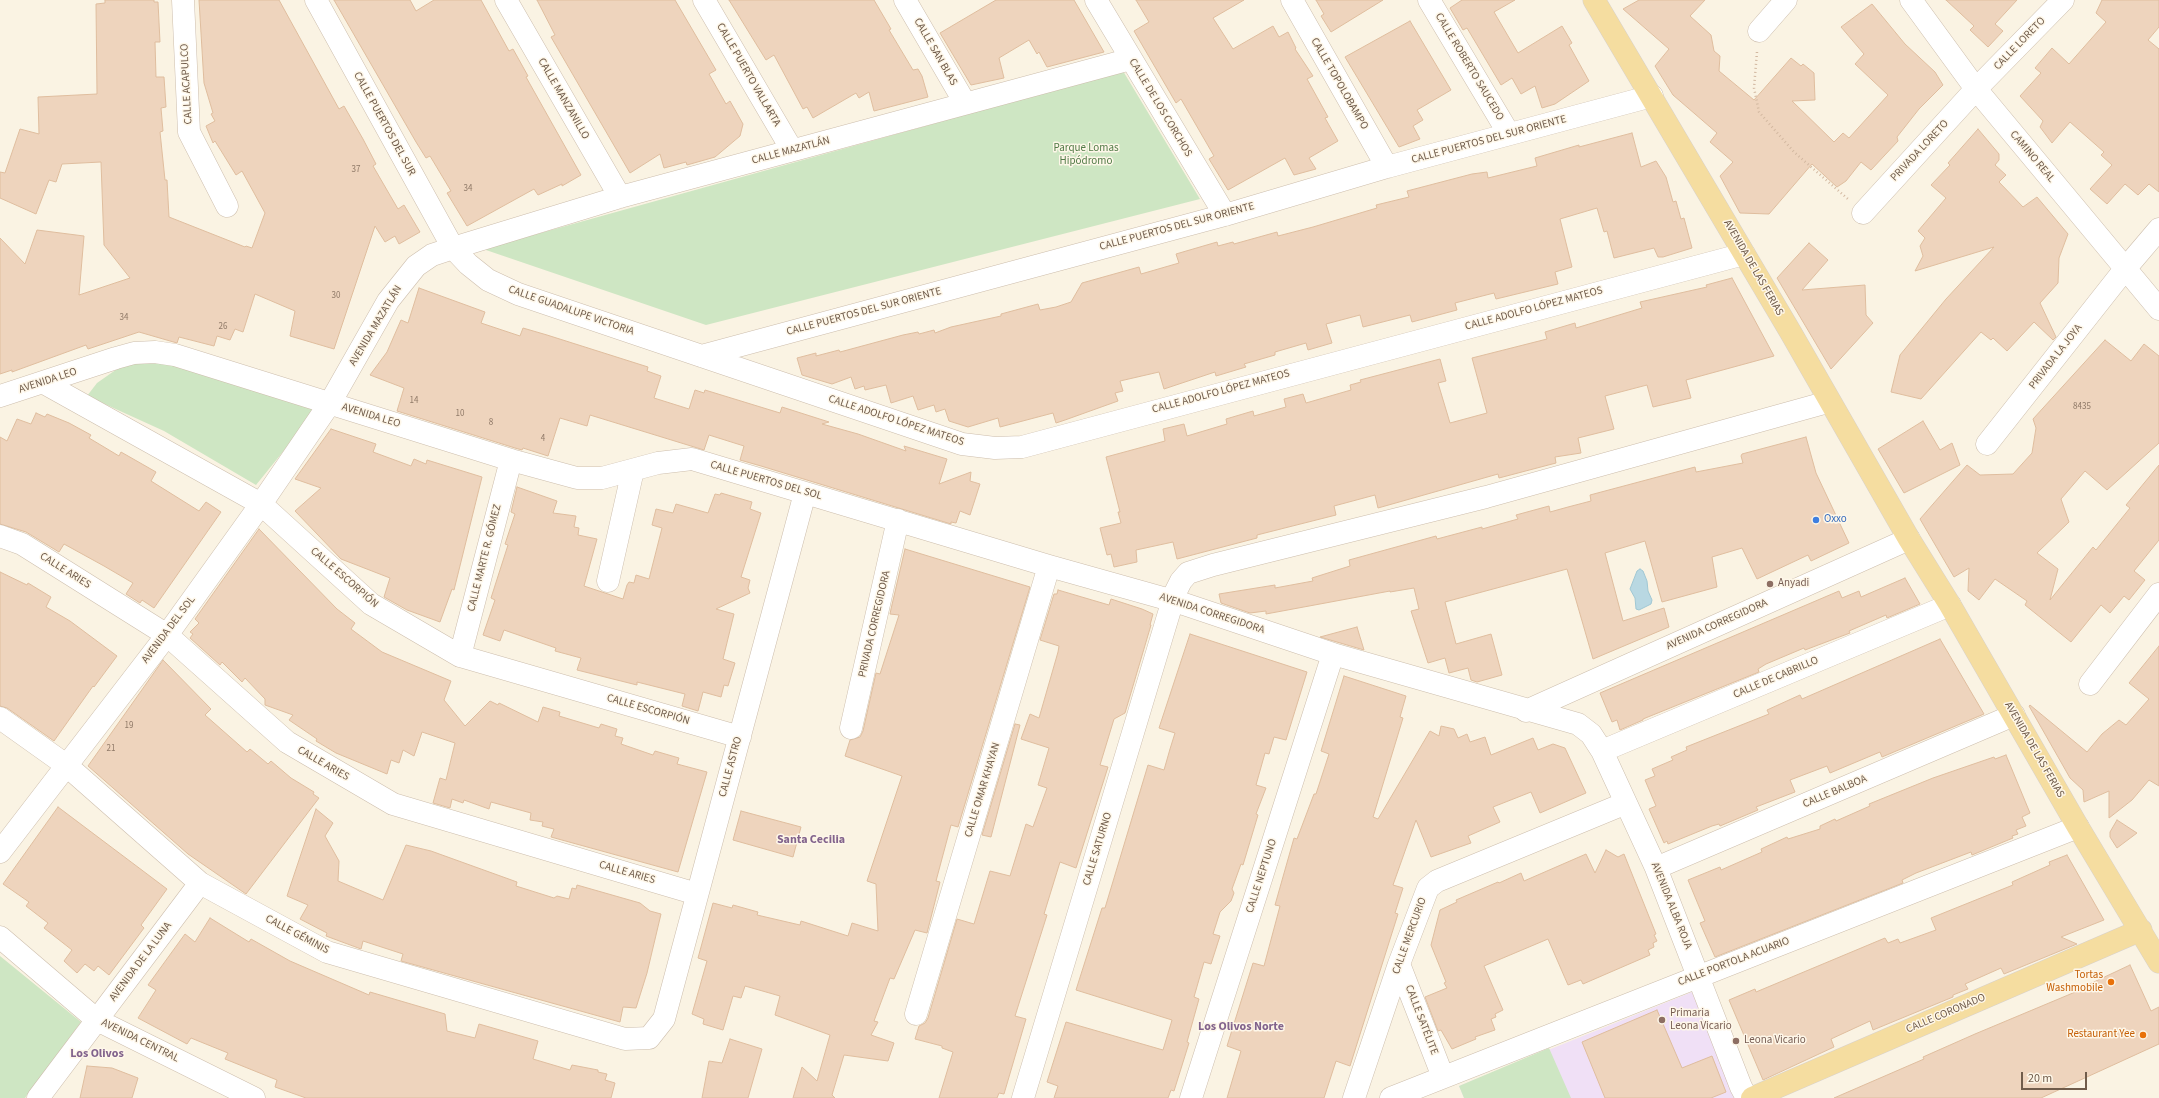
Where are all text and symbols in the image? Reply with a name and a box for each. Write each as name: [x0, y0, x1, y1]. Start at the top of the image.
street label: CALLE ROBERTO SAUCEDO: [1432, 11, 1506, 123]
street label: CALLE LORETO: [1992, 15, 2048, 73]
street label: CALLE SAN BLAS: [910, 16, 960, 88]
street label: CALLE PUERTO VALLARTA: [713, 21, 783, 129]
street label: CALLE TOPOLOBAMPO: [1307, 36, 1371, 132]
street label: CALLE ACAPULCO: [178, 43, 196, 125]
street label: CALLE MANZANILLO: [534, 56, 592, 142]
street label: CALLE DE LOS CORCHOS: [1125, 56, 1195, 160]
street label: CALLE PUERTOS DEL SUR: [350, 70, 418, 178]
street label: CALLE PUERTOS DEL SUR ORIENTE: [1410, 113, 1568, 167]
street label: PRIVADA LORETO: [1888, 118, 1952, 184]
street label: CAMINO REAL: [2007, 129, 2057, 185]
street label: CALLE MAZATLÁN: [750, 134, 832, 168]
park label: Parque Lomas Hipódromo: [1053, 142, 1119, 168]
house number: 37: [352, 165, 360, 175]
house number: 34: [464, 184, 472, 194]
street label: CALLE PUERTOS DEL SUR ORIENTE: [1098, 200, 1256, 254]
street label: AVENIDA DE LAS FERIAS: [1720, 218, 1786, 318]
street label: AVENIDA MAZATLÁN: [347, 283, 405, 369]
street label: CALLE GUADALUPE VICTORIA: [506, 283, 636, 339]
street label: CALLE ADOLFO LÓPEZ MATEOS: [1464, 284, 1604, 334]
street label: CALLE PUERTOS DEL SUR ORIENTE: [785, 285, 943, 339]
house number: 30: [332, 291, 340, 301]
house number: 34: [120, 313, 128, 323]
house number: 26: [219, 322, 227, 332]
street label: PRIVADA LA JOYA: [2027, 322, 2085, 392]
street label: AVENIDA LEO: [17, 365, 79, 397]
street label: CALLE ADOLFO LÓPEZ MATEOS: [1151, 367, 1291, 417]
street label: CALLE ADOLFO LÓPEZ MATEOS: [826, 393, 966, 449]
house number: 14: [410, 396, 418, 406]
street label: AVENIDA LEO: [340, 401, 402, 431]
house number: 8435: [2073, 402, 2091, 412]
house number: 10: [456, 409, 464, 419]
house number: 8: [489, 418, 493, 428]
house number: 4: [541, 434, 545, 444]
street label: CALLE PUERTOS DEL SOL: [709, 459, 823, 503]
street label: CALLE MARTE R. GÓMEZ: [465, 503, 505, 613]
place label: Oxxo: [1824, 513, 1847, 527]
marker: Oxxo: [1811, 515, 1821, 525]
street label: CALLE ESCORPIÓN: [307, 545, 381, 611]
street label: CALLE ARIES: [37, 550, 93, 592]
street label: PRIVADA CORREGIDORA: [856, 569, 894, 679]
place label: Anyadi: [1778, 577, 1809, 591]
marker: Anyadi: [1765, 579, 1775, 589]
street label: AVENIDA CORREGIDORA: [1158, 591, 1266, 637]
street label: AVENIDA DEL SOL: [139, 594, 199, 666]
street label: AVENIDA CORREGIDORA: [1664, 597, 1770, 653]
street label: CALLE DE CABRILLO: [1731, 654, 1821, 702]
street label: CALLE ESCORPIÓN: [605, 692, 691, 728]
street label: AVENIDA DE LAS FERIAS: [2001, 700, 2067, 800]
house number: 19: [125, 721, 133, 731]
street label: CALLE ASTRO: [717, 735, 745, 799]
street label: CALLE OMAR KHAYAN: [962, 741, 1004, 839]
house number: 21: [107, 744, 115, 754]
street label: CALLE ARIES: [295, 744, 351, 784]
street label: CALLE BALBOA: [1801, 773, 1869, 811]
street label: CALLE SATURNO: [1081, 811, 1115, 887]
district label: Santa Cecilia: [777, 833, 845, 847]
street label: CALLE NEPTUNO: [1244, 837, 1280, 915]
street label: CALLE ARIES: [597, 859, 657, 887]
street label: AVENIDA ALBA ROJA: [1648, 861, 1694, 951]
street label: CALLE MERCURIO: [1390, 896, 1430, 976]
street label: CALLE GÉMINIS: [263, 913, 331, 957]
street label: AVENIDA DE LA LUNA: [107, 920, 175, 1004]
street label: CALLE PORTOLA ACUARIO: [1676, 935, 1792, 989]
place label: Tortas Washmobile: [2046, 969, 2103, 995]
marker: Tortas Washmobile: [2106, 977, 2116, 987]
street label: CALLE SATÉLITE: [1402, 983, 1440, 1057]
street label: CALLE CORONADO: [1904, 991, 1988, 1037]
place label: Primaria Leona Vicario: [1670, 1007, 1732, 1033]
marker: Primaria Leona Vicario: [1657, 1015, 1667, 1025]
street label: AVENIDA CENTRAL: [99, 1016, 181, 1066]
district label: Los Olivos Norte: [1198, 1020, 1284, 1034]
place label: Restaurant Yee: [2067, 1028, 2135, 1042]
marker: Restaurant Yee: [2138, 1030, 2148, 1040]
place label: Leona Vicario: [1744, 1034, 1806, 1048]
marker: Leona Vicario: [1731, 1036, 1741, 1046]
district label: Los Olivos: [70, 1047, 124, 1061]
scale bar: [2023, 1064, 2089, 1090]
text: 20 m: [2028, 1070, 2052, 1087]

